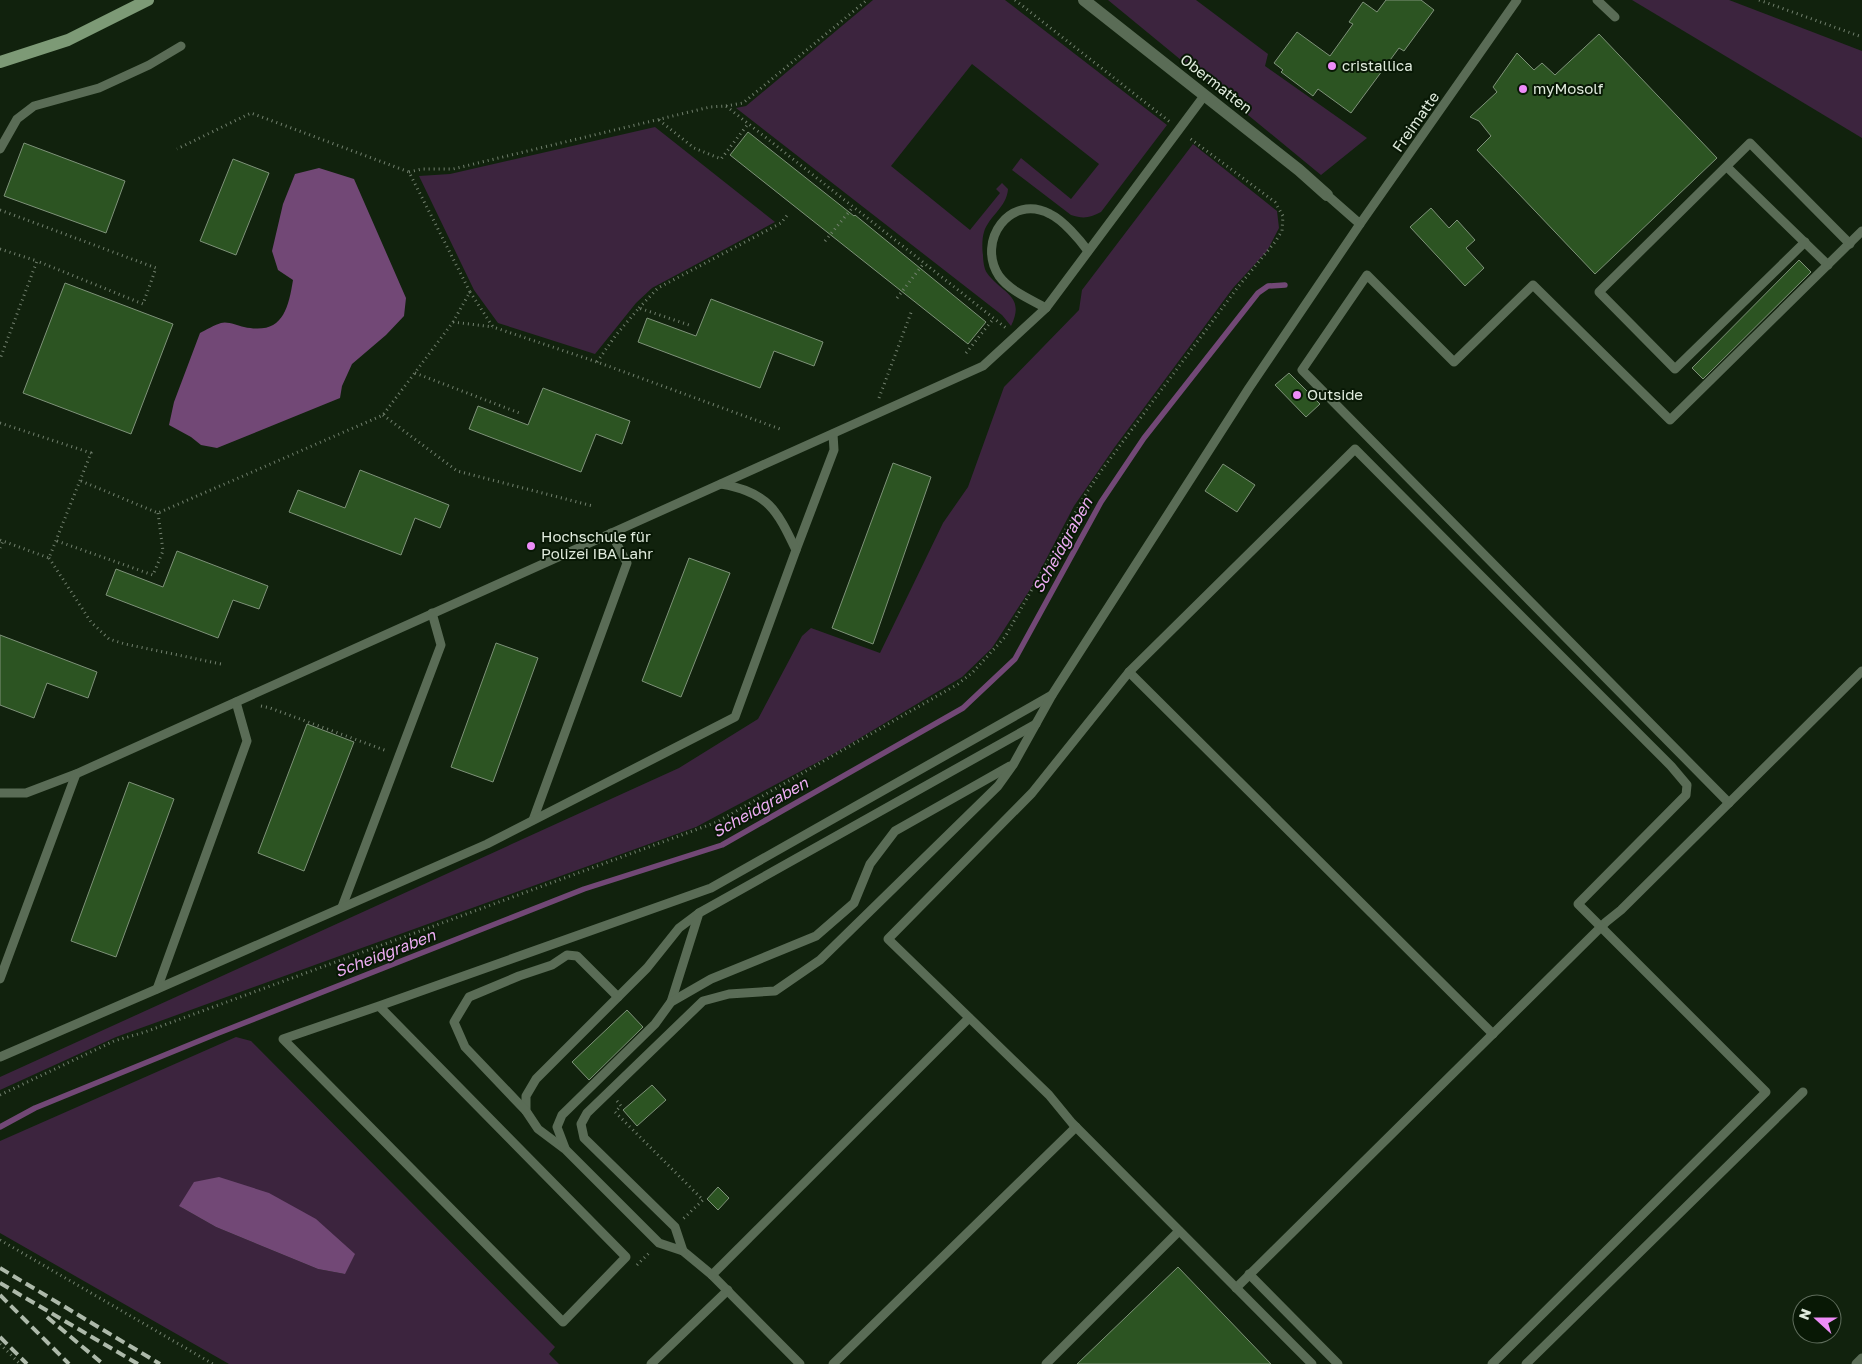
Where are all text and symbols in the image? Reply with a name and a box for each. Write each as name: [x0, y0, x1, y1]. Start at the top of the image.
street label: Obermatten: [1177, 50, 1256, 117]
place label: cristallica: [1342, 56, 1413, 74]
marker: cristallica: [1326, 60, 1338, 72]
place label: myMosolf: [1533, 79, 1604, 97]
marker: myMosolf: [1517, 83, 1529, 95]
street label: Freimatte: [1388, 88, 1443, 155]
place label: Outside: [1307, 385, 1363, 403]
marker: Outside: [1291, 389, 1303, 401]
water label: Scheidgraben: [1028, 493, 1097, 596]
place label: Hochschule für Polizei IBA Lahr: [541, 527, 653, 562]
marker: Hochschule für Polizei IBA Lahr: [525, 540, 537, 552]
water label: Scheidgraben: [709, 772, 812, 841]
water label: Scheidgraben: [332, 924, 439, 981]
north arrow: [1792, 1294, 1842, 1344]
text: N: [1795, 1306, 1814, 1322]

